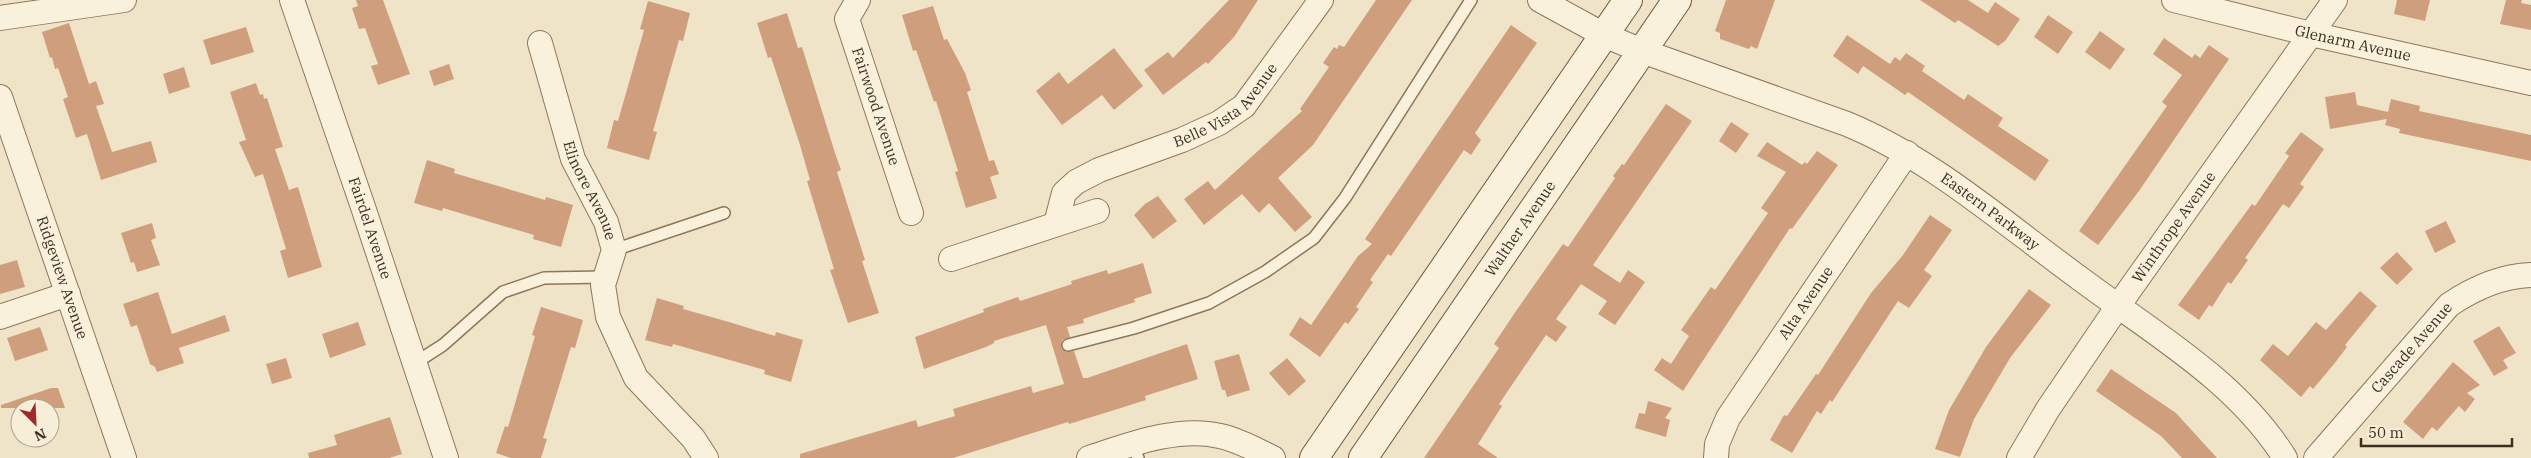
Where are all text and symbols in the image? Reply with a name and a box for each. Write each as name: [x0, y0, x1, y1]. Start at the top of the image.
street label: Glenarm Avenue: [2293, 20, 2413, 65]
street label: Fairwood Avenue: [848, 45, 905, 168]
street label: Belle Vista Avenue: [1171, 59, 1281, 151]
street label: Elinore Avenue: [559, 138, 621, 242]
street label: Eastern Parkway: [1937, 168, 2044, 254]
street label: Winthrope Avenue: [2127, 168, 2219, 286]
street label: Fairdel Avenue: [344, 174, 396, 281]
street label: Walther Avenue: [1480, 177, 1559, 280]
street label: Ridgeview Avenue: [33, 213, 92, 341]
street label: Alta Avenue: [1774, 262, 1837, 343]
street label: Cascade Avenue: [2367, 298, 2456, 397]
north arrow: [10, 398, 60, 448]
scale bar: [2361, 416, 2512, 448]
text: 50 m: [2368, 423, 2404, 442]
text: N: [32, 424, 49, 445]

